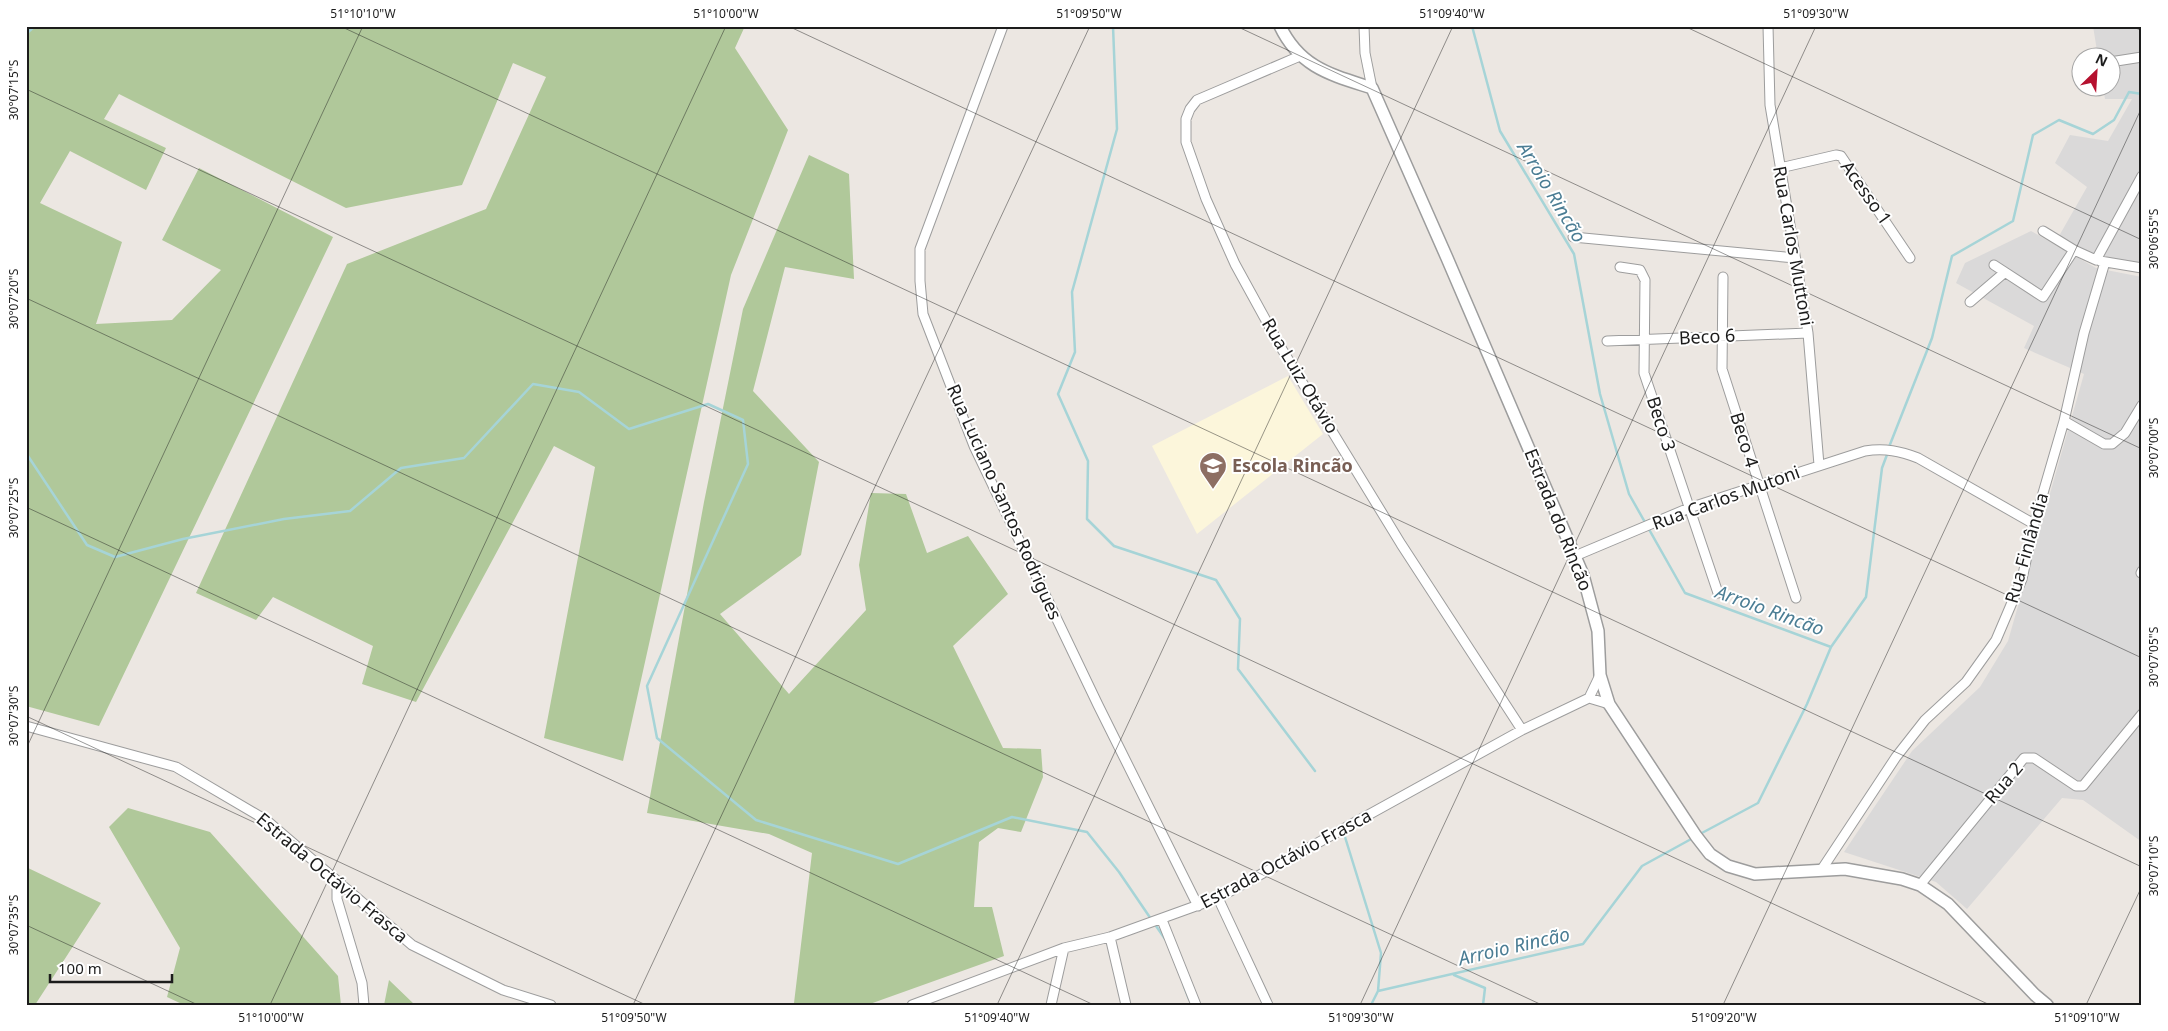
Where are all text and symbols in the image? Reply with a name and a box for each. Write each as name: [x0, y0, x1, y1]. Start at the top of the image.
text: 51°10'10"W: [330, 5, 396, 22]
text: 51°10'00"W: [693, 5, 759, 22]
text: 51°09'50"W: [1056, 5, 1122, 22]
text: 51°09'40"W: [1419, 5, 1485, 22]
text: 51°09'30"W: [1783, 5, 1849, 22]
north arrow: [2070, 48, 2120, 98]
text: N: [2093, 49, 2111, 71]
text: 30°07'15"S: [5, 59, 22, 120]
water label: Arroio Rincão: [1511, 135, 1592, 247]
street label: Acesso 1: [1836, 155, 1898, 229]
street label: Rua Carlos Muttoni: [1768, 164, 1820, 328]
text: 30°06'55"S: [2145, 208, 2162, 269]
text: 30°07'20"S: [5, 268, 22, 329]
street label: Rua Luiz Otávio: [1257, 313, 1345, 438]
street label: Beco 6: [1678, 323, 1736, 349]
street label: Rua Luciano Santos Rodrigues: [942, 380, 1068, 623]
street label: Beco 3: [1642, 393, 1682, 454]
street label: Beco 4: [1725, 409, 1765, 470]
text: 30°07'00"S: [2145, 417, 2162, 478]
street label: Estrada do Rincão: [1519, 445, 1598, 594]
school or university icon: Escola Rincão: [1198, 451, 1228, 490]
place label: Escola Rincão: [1232, 453, 1353, 477]
street label: Rua Carlos Mutoni: [1649, 459, 1803, 535]
text: 30°07'25"S: [5, 477, 22, 538]
street label: Rua Finlândia: [1999, 490, 2053, 606]
water label: Arroio Rincão: [1710, 578, 1828, 642]
text: 30°07'05"S: [2145, 626, 2162, 687]
text: 30°07'30"S: [5, 685, 22, 746]
street label: Rua 2: [1979, 756, 2028, 808]
street label: Estrada Octávio Frasca: [1196, 803, 1375, 913]
street label: Estrada Octávio Frasca: [252, 807, 413, 948]
text: 30°07'10"S: [2145, 835, 2162, 896]
text: 30°07'35"S: [5, 894, 22, 955]
water label: Arroio Rincão: [1454, 921, 1572, 972]
scale bar: [50, 951, 172, 983]
text: 100 m: [58, 958, 102, 978]
text: 51°10'00"W: [238, 1009, 304, 1026]
text: 51°09'50"W: [601, 1009, 667, 1026]
text: 51°09'40"W: [964, 1009, 1030, 1026]
text: 51°09'30"W: [1328, 1009, 1394, 1026]
text: 51°09'20"W: [1691, 1009, 1757, 1026]
text: 51°09'10"W: [2054, 1009, 2120, 1026]

